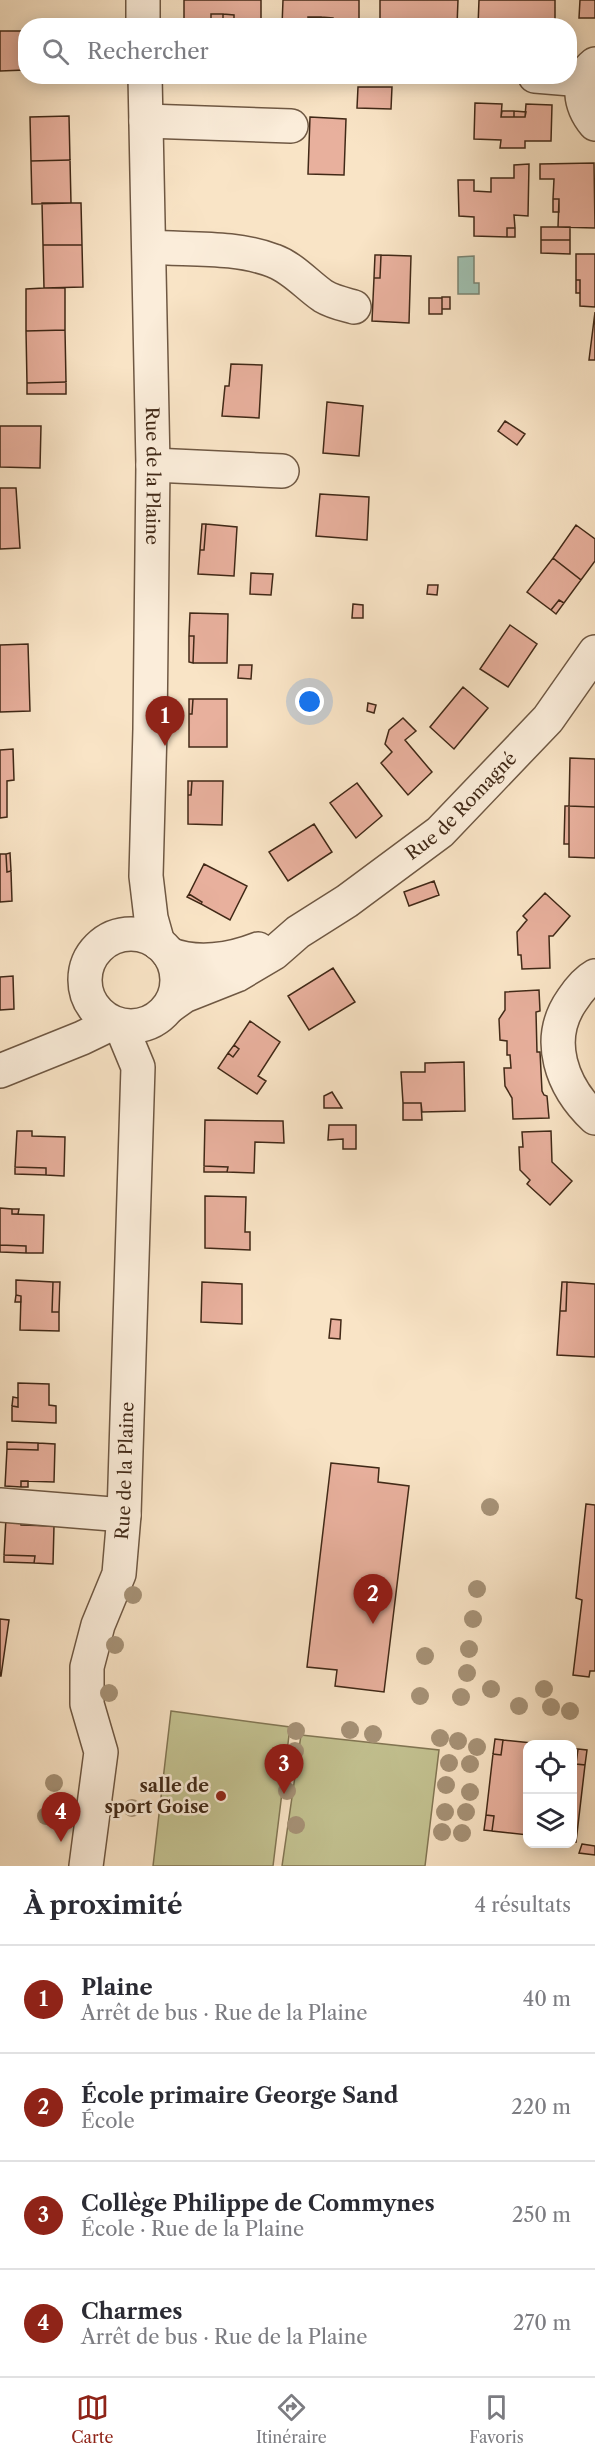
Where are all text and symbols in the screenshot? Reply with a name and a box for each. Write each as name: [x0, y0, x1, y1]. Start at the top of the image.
search box: [18, 18, 577, 84]
icon: search: [39, 35, 72, 68]
text: Rechercher: [87, 38, 209, 65]
street label: Rue de la Plaine: [141, 407, 164, 545]
your location: [295, 687, 324, 716]
pin: 1: [146, 696, 184, 746]
street label: Rue de Romagné: [401, 748, 521, 865]
street label: Rue de la Plaine: [111, 1401, 139, 1541]
pin: 2: [354, 1574, 392, 1624]
map controls: [523, 1740, 577, 1848]
button: locate: [523, 1740, 577, 1794]
pin: 3: [264, 1744, 304, 1794]
place label: salle de sport Goise: [104, 1775, 209, 1818]
marker: salle de sport Goise: [214, 1789, 228, 1803]
pin: 4: [42, 1792, 80, 1842]
button: layers: [523, 1794, 577, 1848]
text: À proximité: [24, 1889, 183, 1921]
text: 4 résultats: [474, 1893, 571, 1917]
text: Plaine: [81, 1974, 153, 2001]
text: 1: [39, 1987, 48, 2011]
text: 40 m: [523, 1987, 571, 2011]
text: Arrêt de bus · Rue de la Plaine: [81, 2001, 367, 2025]
text: École primaire George Sand: [81, 2082, 398, 2109]
text: 2: [38, 2095, 49, 2119]
text: 220 m: [511, 2095, 571, 2119]
text: École: [81, 2109, 135, 2133]
text: Collège Philippe de Commynes: [81, 2190, 435, 2217]
text: 3: [38, 2203, 49, 2227]
text: 250 m: [512, 2203, 571, 2227]
text: École · Rue de la Plaine: [81, 2217, 304, 2241]
text: Charmes: [81, 2298, 183, 2325]
text: 4: [38, 2311, 49, 2335]
text: 270 m: [513, 2311, 571, 2335]
text: Arrêt de bus · Rue de la Plaine: [81, 2325, 367, 2349]
tab: Carte: [71, 2391, 113, 2447]
tab: Itinéraire: [256, 2391, 327, 2447]
tab: Favoris: [469, 2391, 524, 2447]

